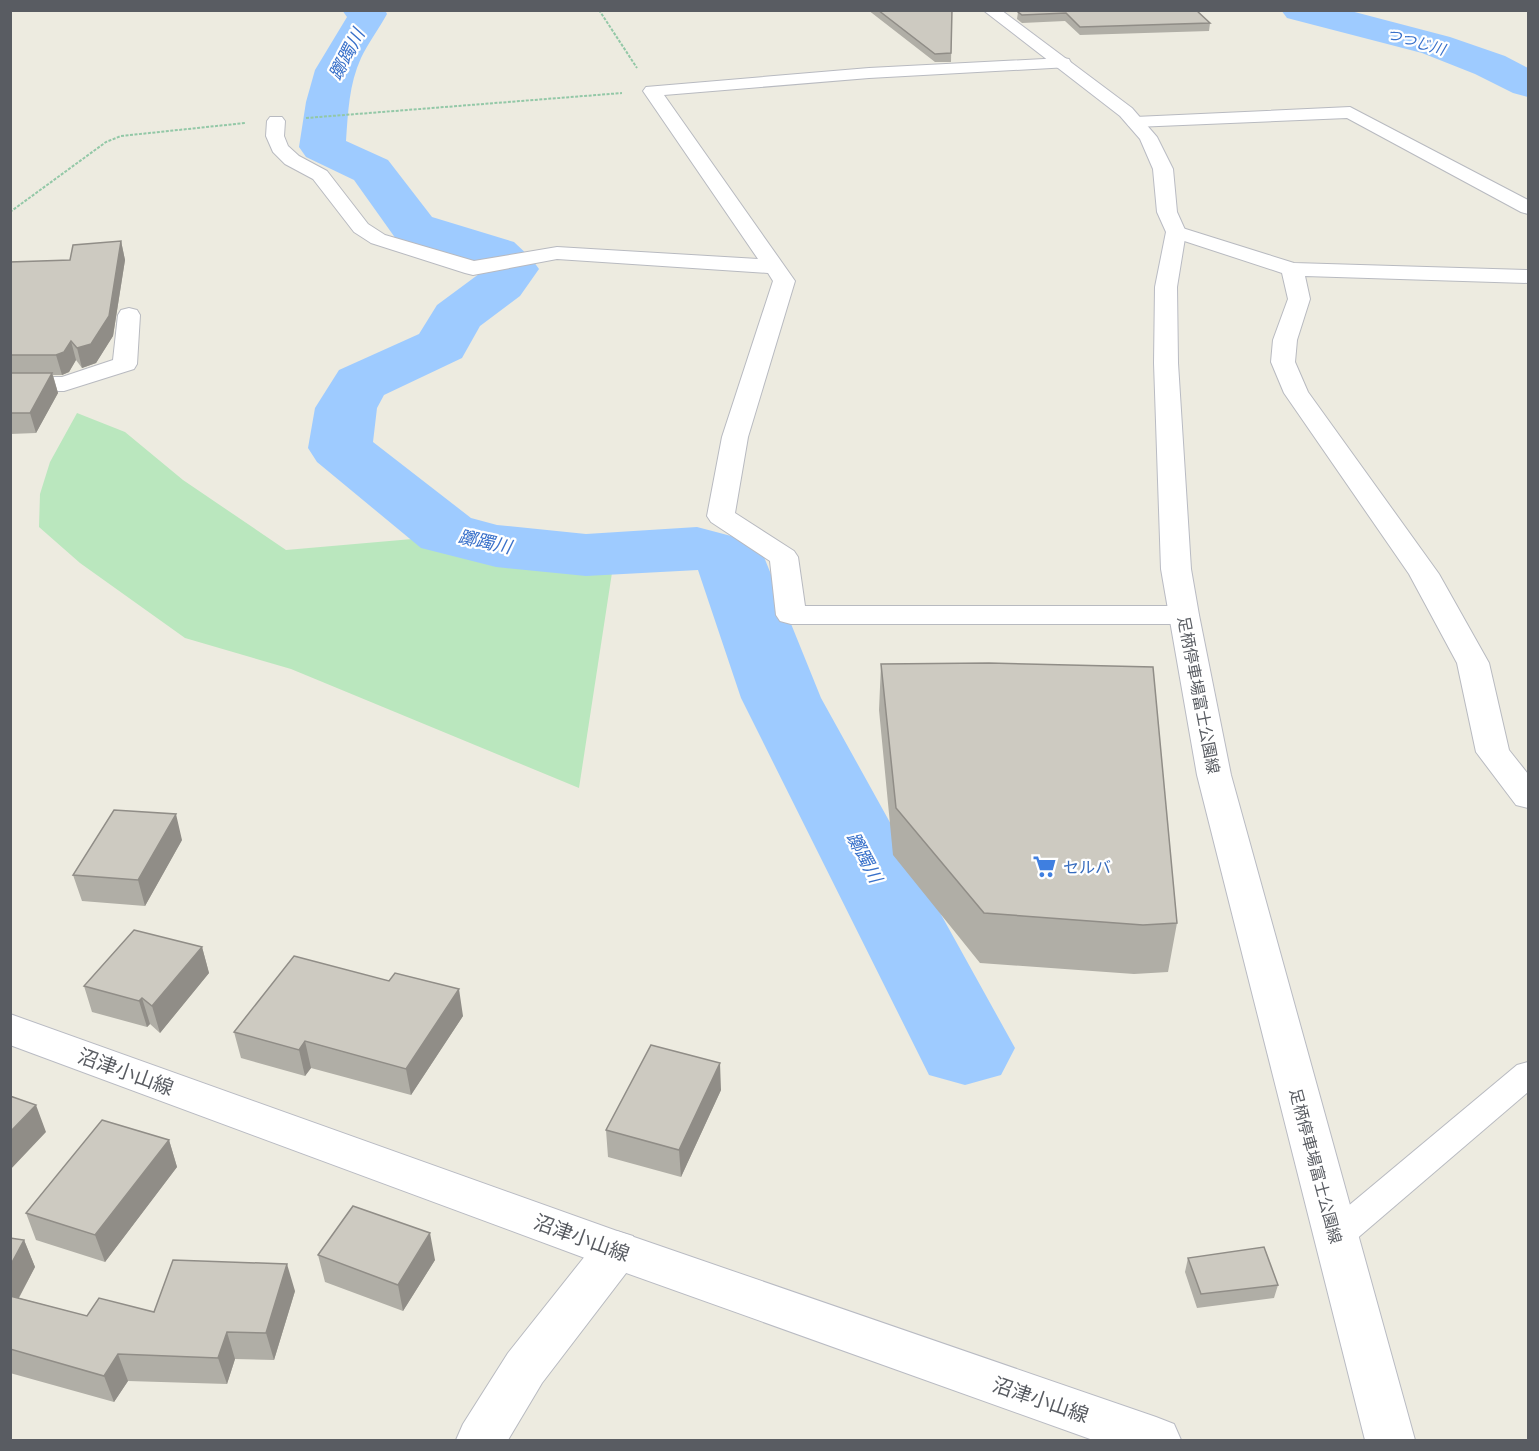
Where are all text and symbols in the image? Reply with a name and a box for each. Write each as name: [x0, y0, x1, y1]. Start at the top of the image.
water label: 躑躅川: [324, 23, 369, 83]
water label: つつじ川: [1385, 24, 1449, 58]
water label: 躑躅川: [456, 525, 516, 558]
street label: 足柄停車場富士公園線: [1174, 615, 1224, 775]
water label: 躑躅川: [843, 828, 888, 888]
supermarket icon: セルバ: [1032, 854, 1058, 880]
place label: セルバ: [1063, 857, 1111, 877]
street label: 沼津小山線: [75, 1043, 177, 1099]
street label: 足柄停車場富士公園線: [1286, 1086, 1346, 1246]
street label: 沼津小山線: [531, 1209, 633, 1265]
street label: 沼津小山線: [990, 1371, 1092, 1427]

